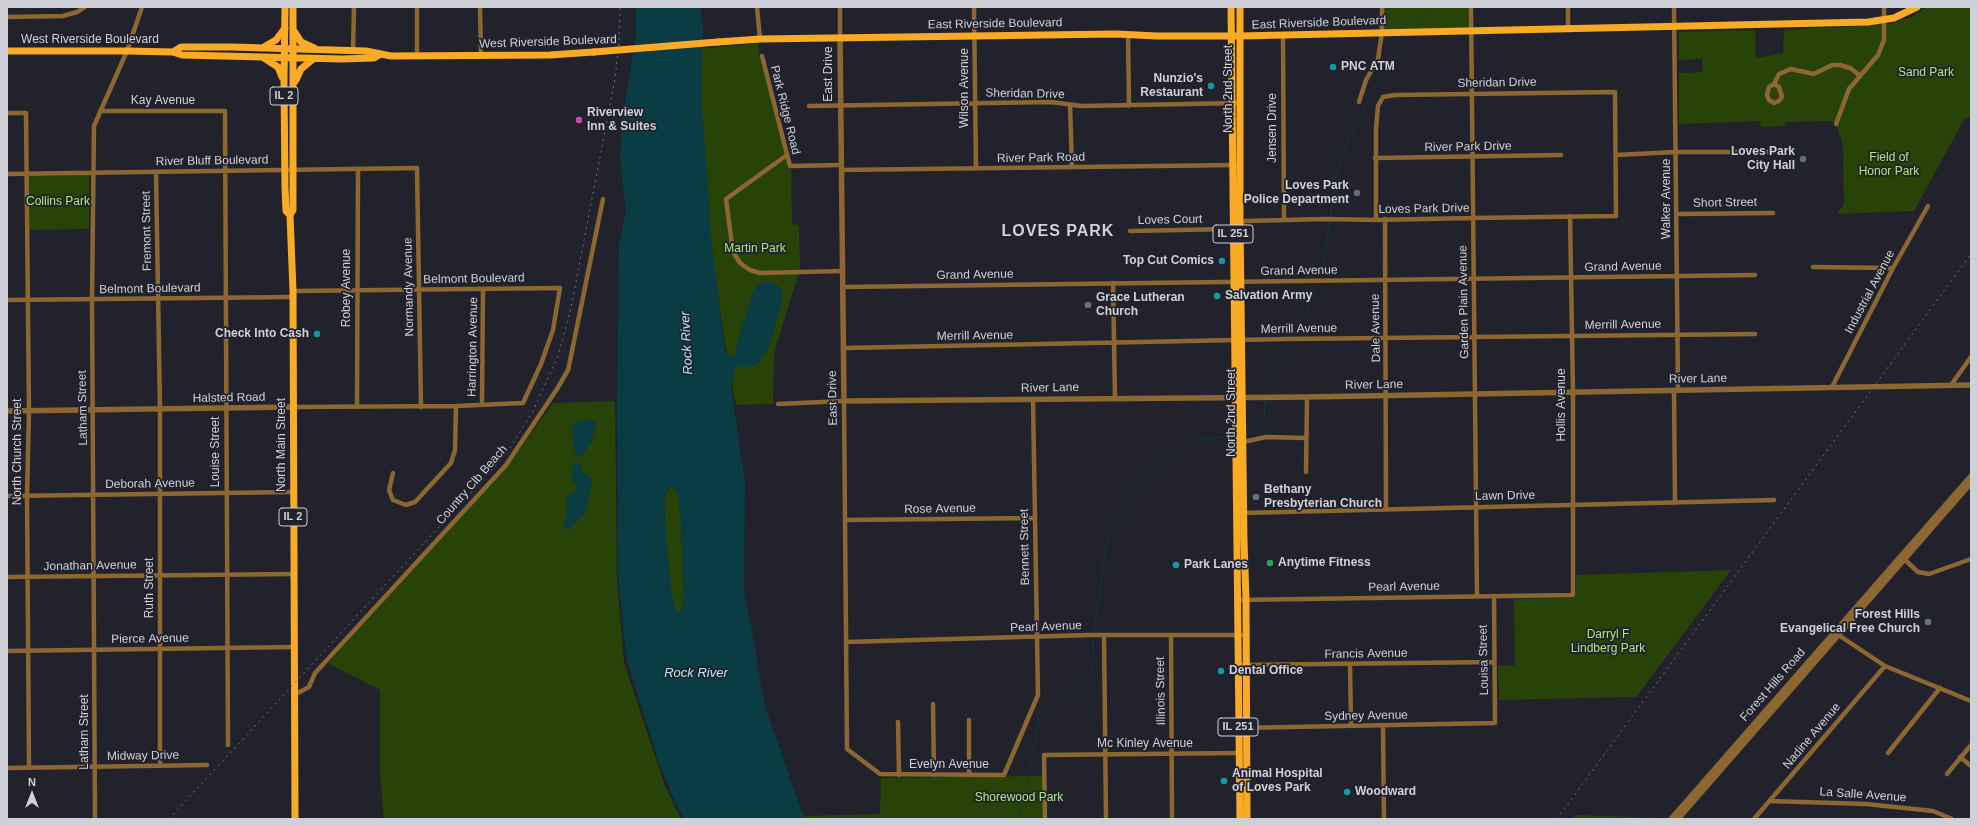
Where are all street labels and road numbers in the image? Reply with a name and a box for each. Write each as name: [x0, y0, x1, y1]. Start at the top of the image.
street label: East Riverside Boulevard: [1251, 13, 1387, 33]
street label: East Riverside Boulevard: [928, 16, 1062, 32]
street label: West Riverside Boulevard: [479, 32, 617, 52]
street label: West Riverside Boulevard: [21, 33, 159, 47]
street label: North 2nd Street: [1222, 45, 1236, 133]
street label: East Drive: [822, 46, 836, 102]
street label: Wilson Avenue: [958, 48, 972, 128]
street label: Park Ridge Road: [767, 64, 803, 156]
street label: Sheridan Drive: [1457, 75, 1537, 91]
street label: Sheridan Drive: [985, 86, 1065, 102]
road number: IL 2: [270, 87, 298, 105]
street label: Jensen Drive: [1266, 93, 1280, 163]
street label: Kay Avenue: [131, 94, 195, 108]
street label: River Park Drive: [1424, 139, 1512, 155]
street label: River Park Road: [997, 150, 1085, 166]
street label: River Bluff Boulevard: [156, 153, 268, 169]
street label: Walker Avenue: [1660, 159, 1674, 239]
street label: Fremont Street: [139, 191, 155, 271]
street label: Short Street: [1693, 195, 1757, 211]
street label: Loves Park Drive: [1378, 201, 1470, 217]
street label: Loves Court: [1138, 212, 1202, 228]
road number: IL 251: [1213, 225, 1253, 243]
street label: Normandy Avenue: [401, 237, 417, 337]
street label: Garden Plain Avenue: [1456, 245, 1472, 359]
street label: Industrial Avenue: [1842, 248, 1898, 336]
street label: Robey Avenue: [340, 249, 354, 327]
street label: Grand Avenue: [1584, 259, 1662, 275]
street label: Grand Avenue: [1260, 263, 1338, 279]
street label: Grand Avenue: [936, 267, 1014, 283]
street label: Belmont Boulevard: [423, 271, 525, 287]
street label: Belmont Boulevard: [99, 281, 201, 297]
street label: Dale Avenue: [1368, 294, 1384, 362]
street label: Harrington Avenue: [465, 297, 481, 397]
street label: Merrill Avenue: [1585, 317, 1661, 333]
street label: Merrill Avenue: [1261, 321, 1337, 337]
street label: Merrill Avenue: [937, 328, 1013, 344]
street label: Hollis Avenue: [1555, 368, 1569, 442]
street label: North 2nd Street: [1225, 369, 1239, 457]
street label: Latham Street: [75, 370, 91, 446]
street label: East Drive: [825, 370, 841, 426]
street label: River Lane: [1669, 371, 1727, 387]
street label: River Lane: [1345, 377, 1403, 393]
street label: River Lane: [1021, 380, 1079, 396]
street label: Halsted Road: [193, 390, 265, 406]
street label: North Main Street: [275, 398, 289, 492]
street label: North Church Street: [11, 399, 25, 505]
street label: Louise Street: [209, 417, 223, 487]
street label: Country Clb Beach: [434, 442, 510, 528]
street label: Deborah Avenue: [105, 476, 195, 492]
street label: Lawn Drive: [1475, 488, 1535, 504]
street label: Rose Avenue: [904, 501, 976, 517]
road number: IL 2: [279, 508, 307, 526]
street label: Bennett Street: [1017, 509, 1033, 585]
street label: Jonathan Avenue: [43, 558, 137, 574]
street label: Ruth Street: [143, 558, 157, 618]
street label: Pearl Avenue: [1368, 579, 1440, 595]
street label: Pearl Avenue: [1010, 619, 1082, 635]
street label: Louisa Street: [1476, 625, 1492, 695]
street label: Pierce Avenue: [111, 631, 189, 647]
street label: Francis Avenue: [1324, 646, 1408, 662]
street label: Forest Hills Road: [1737, 646, 1809, 724]
street label: Illinois Street: [1153, 657, 1169, 725]
street label: Latham Street: [78, 694, 92, 770]
street label: Nadine Avenue: [1780, 700, 1844, 772]
street label: Sydney Avenue: [1324, 708, 1408, 724]
road number: IL 251: [1218, 718, 1258, 736]
street label: Mc Kinley Avenue: [1097, 737, 1193, 751]
street label: Midway Drive: [107, 748, 179, 764]
street label: Evelyn Avenue: [909, 758, 989, 772]
street label: La Salle Avenue: [1819, 785, 1907, 805]

